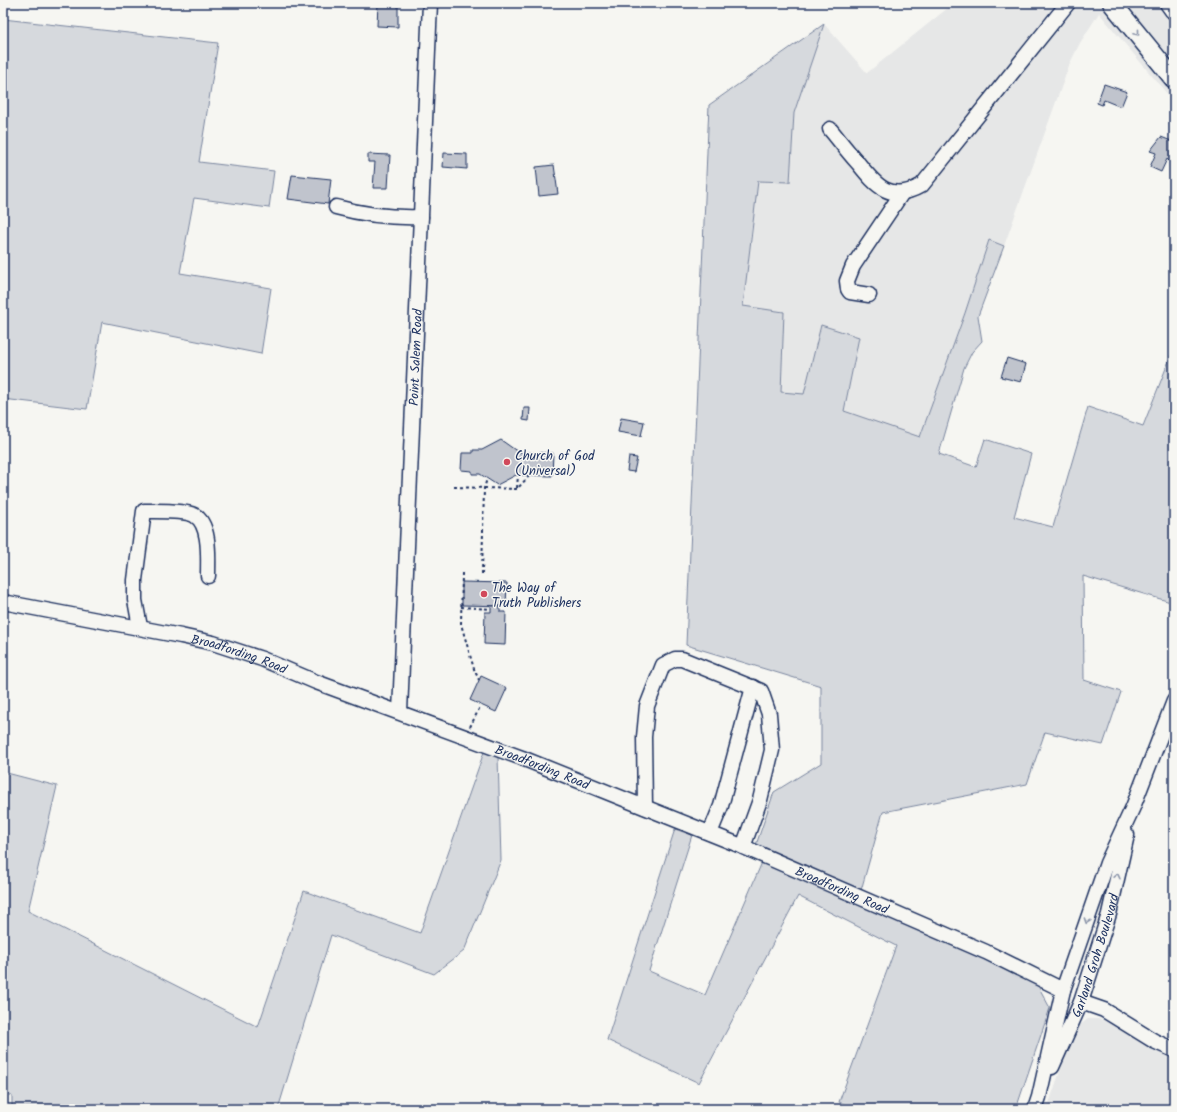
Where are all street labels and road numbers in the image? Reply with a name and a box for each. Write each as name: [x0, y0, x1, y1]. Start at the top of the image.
street label: Point Salem Road: [404, 308, 429, 406]
street label: Broadfording Road: [189, 629, 290, 681]
street label: Broadfording Road: [492, 740, 593, 796]
street label: Broadfording Road: [791, 862, 892, 921]
street label: Garland Groh Boulevard: [1066, 891, 1125, 1021]

